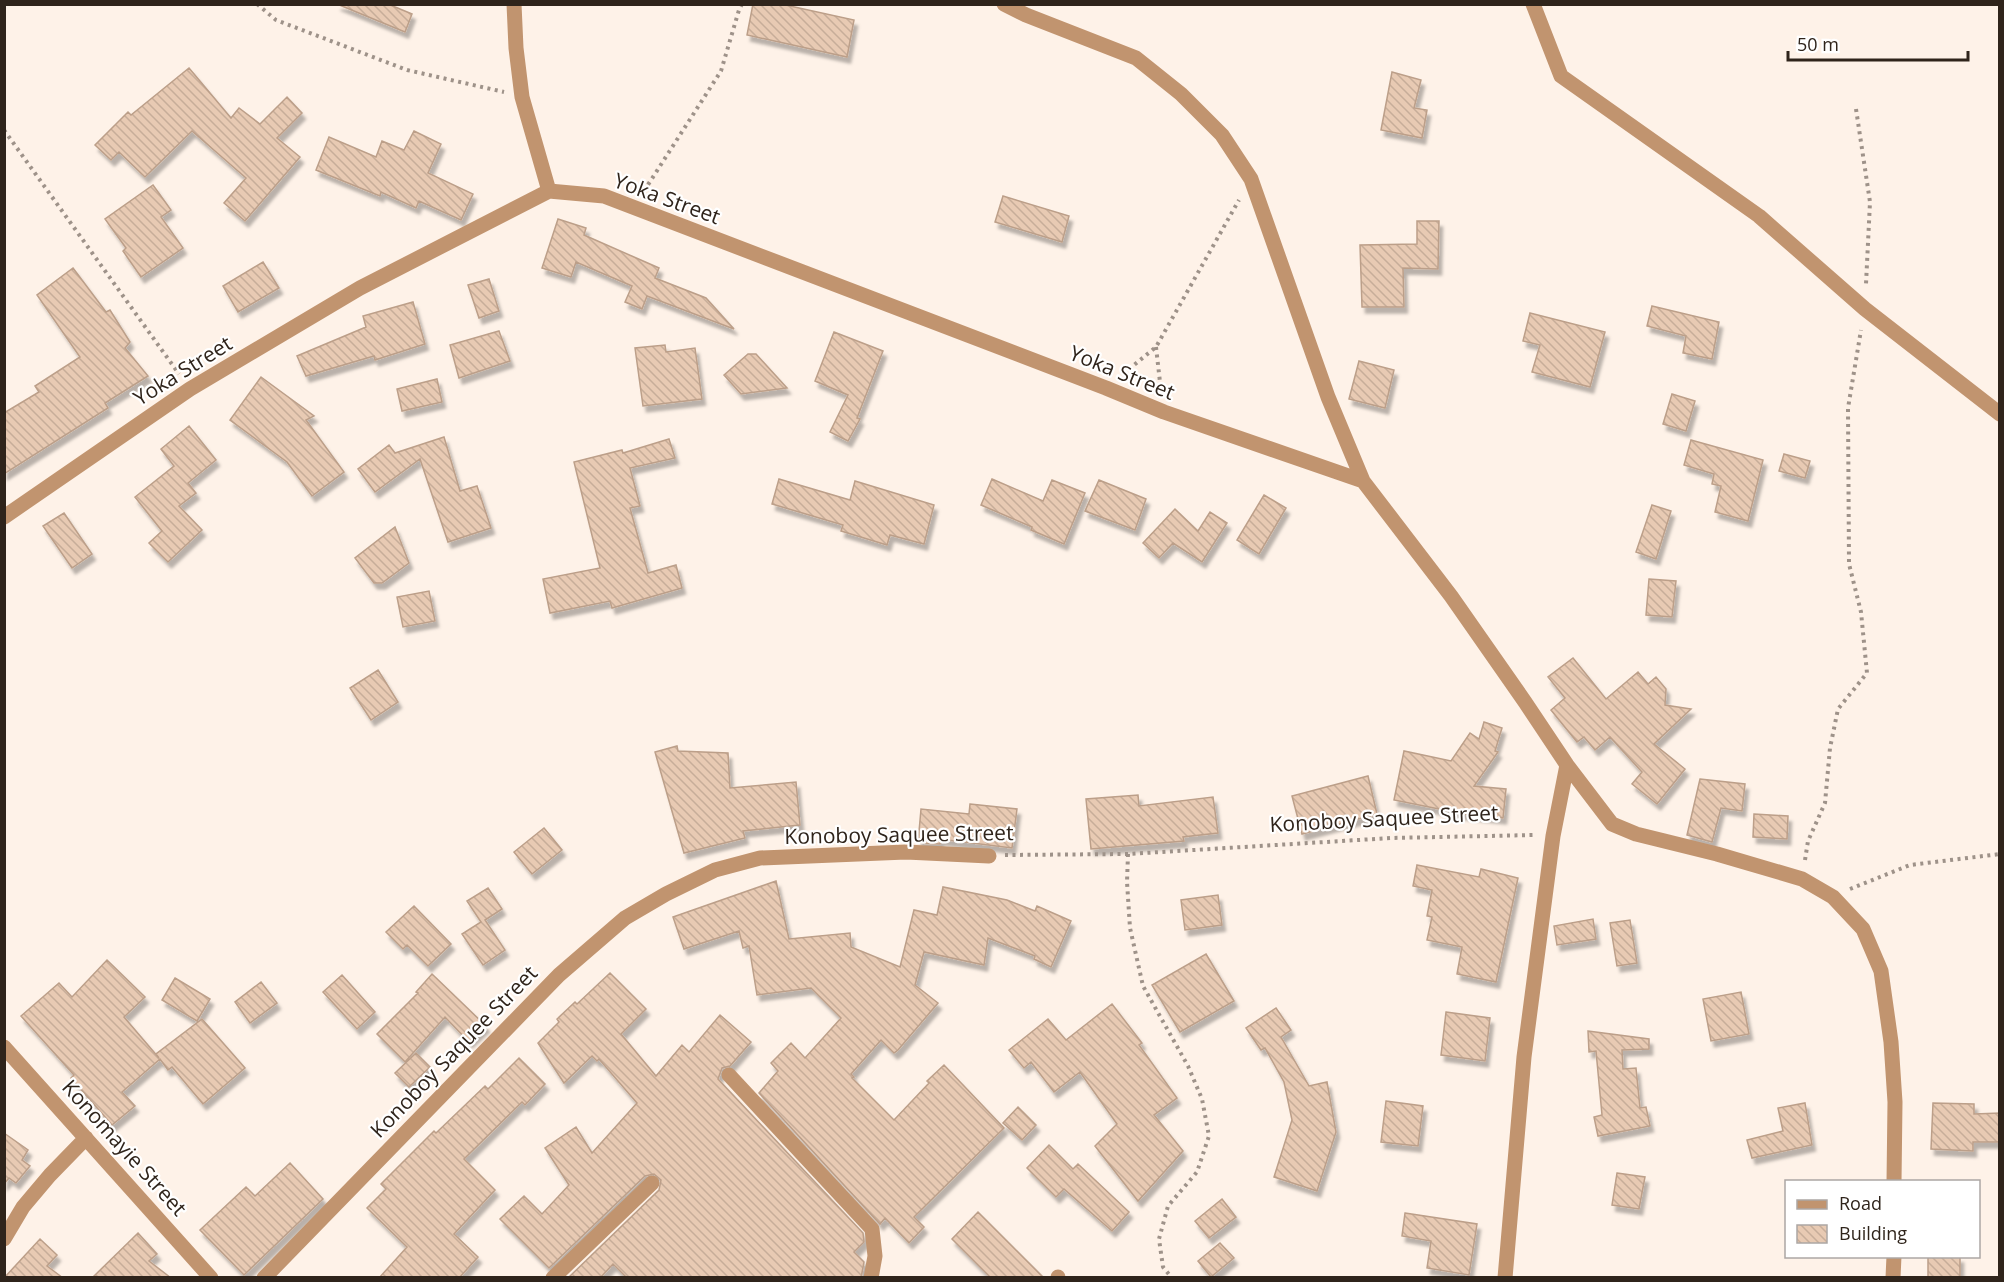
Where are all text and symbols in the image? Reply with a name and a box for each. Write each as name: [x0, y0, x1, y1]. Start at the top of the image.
scale bar: [1788, 24, 1968, 62]
text: 50 m: [1797, 32, 1839, 56]
street label: Yoka Street: [610, 166, 724, 230]
street label: Yoka Street: [128, 329, 237, 411]
street label: Yoka Street: [1066, 338, 1179, 406]
street label: Konoboy Saquee Street: [1269, 798, 1499, 838]
street label: Konoboy Saquee Street: [784, 818, 1014, 850]
street label: Konoboy Saquee Street: [364, 959, 543, 1143]
street label: Konomayie Street: [56, 1073, 193, 1221]
legend: [1785, 1180, 1980, 1258]
text: Road: [1839, 1191, 1882, 1215]
text: Building: [1839, 1221, 1907, 1245]

